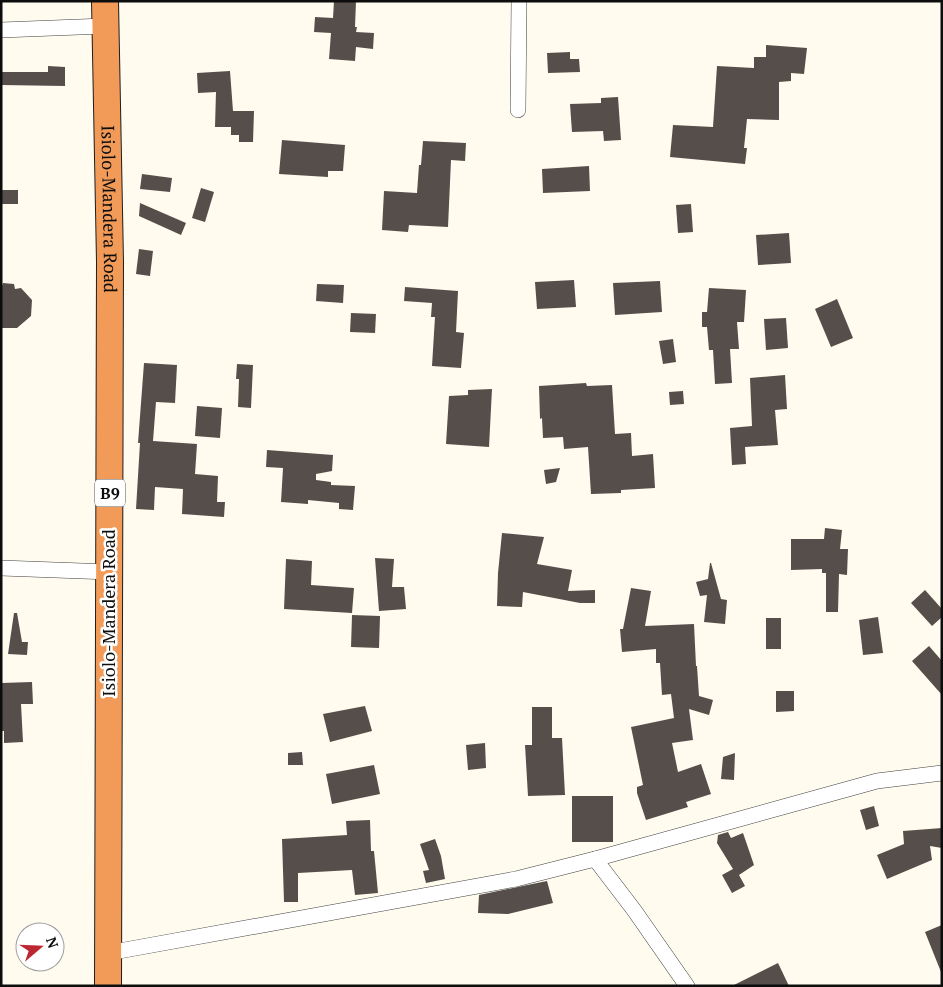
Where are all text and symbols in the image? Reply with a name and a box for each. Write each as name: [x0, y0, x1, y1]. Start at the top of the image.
street label: Isiolo-Mandera Road: [96, 125, 123, 293]
road number: B9: [95, 479, 125, 506]
street label: Isiolo-Mandera Road: [96, 529, 120, 697]
north arrow: [15, 922, 65, 972]
text: N: [42, 934, 64, 951]

